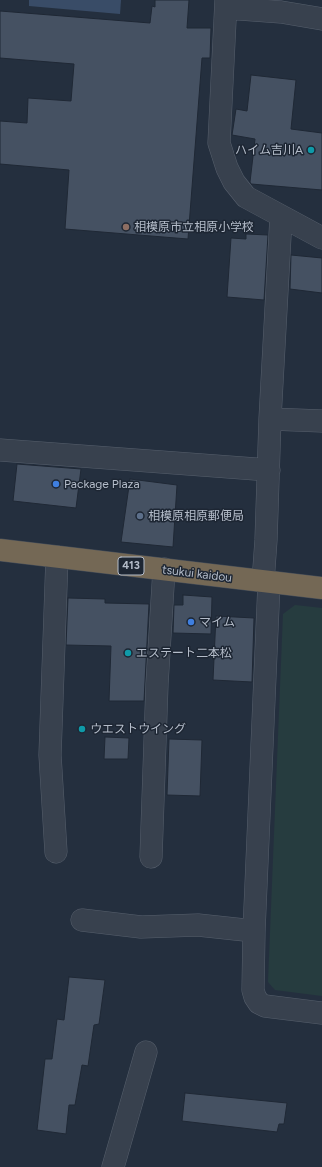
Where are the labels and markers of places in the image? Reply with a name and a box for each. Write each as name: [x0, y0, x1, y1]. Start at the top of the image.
place label: ハイム吉川A: [235, 143, 303, 157]
marker: ハイム吉川A: [306, 145, 316, 155]
place label: 相模原市立相原小学校: [134, 220, 254, 234]
marker: 相模原市立相原小学校: [121, 222, 131, 232]
place label: Package Plaza: [64, 477, 140, 491]
marker: Package Plaza: [51, 479, 61, 489]
place label: 相模原相原郵便局: [148, 509, 244, 523]
marker: 相模原相原郵便局: [135, 511, 145, 521]
place label: マイム: [199, 615, 235, 629]
marker: マイム: [186, 617, 196, 627]
place label: エステート二本松: [136, 646, 232, 660]
marker: エステート二本松: [123, 648, 133, 658]
place label: ウエストウイング: [90, 722, 186, 736]
marker: ウエストウイング: [77, 724, 87, 734]

